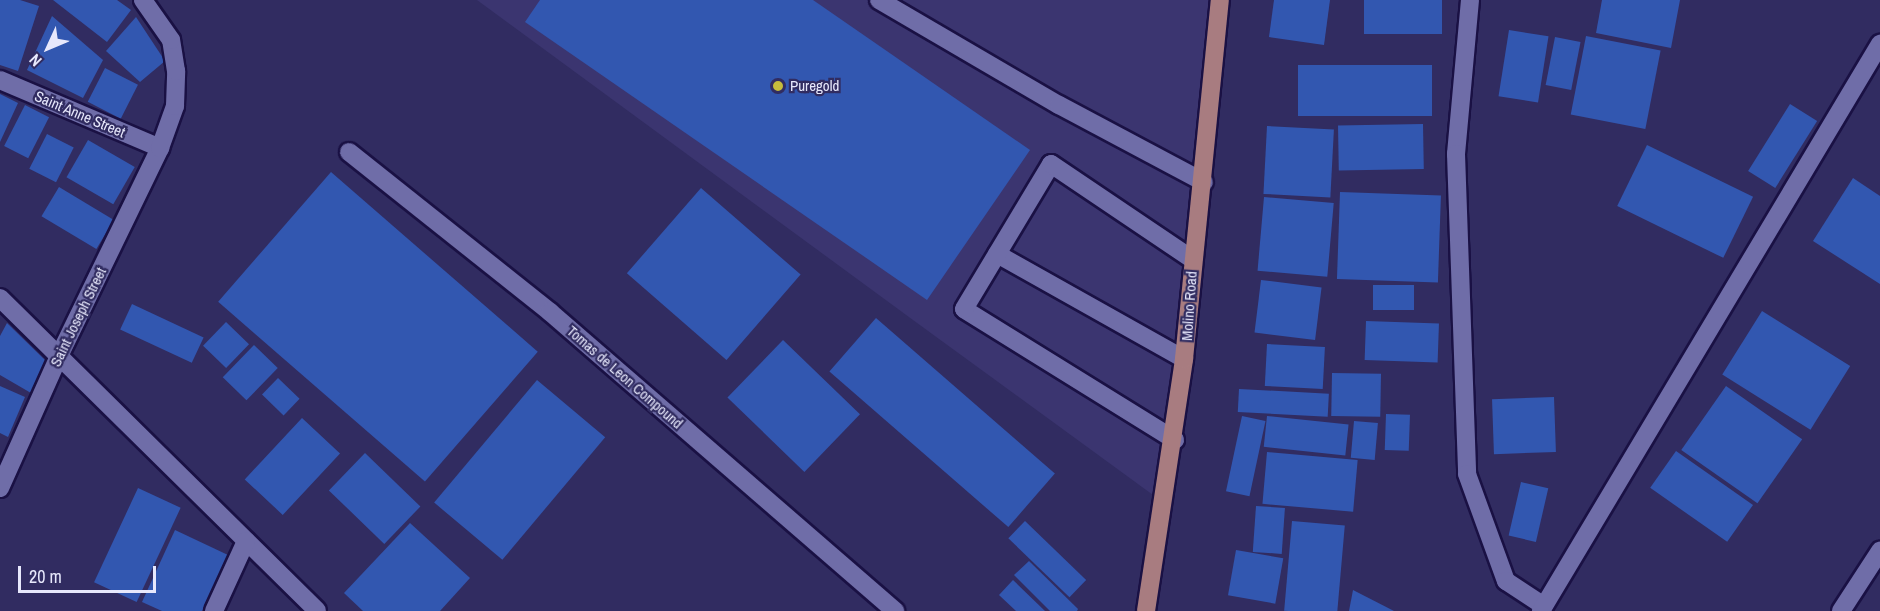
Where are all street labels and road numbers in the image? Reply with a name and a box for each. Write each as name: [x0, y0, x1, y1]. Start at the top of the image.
street label: Saint Anne Street: [32, 87, 128, 141]
street label: Saint Joseph Street: [46, 264, 110, 370]
street label: Molino Road: [1178, 271, 1200, 341]
street label: Tomas de Leon Compound: [563, 322, 687, 432]

